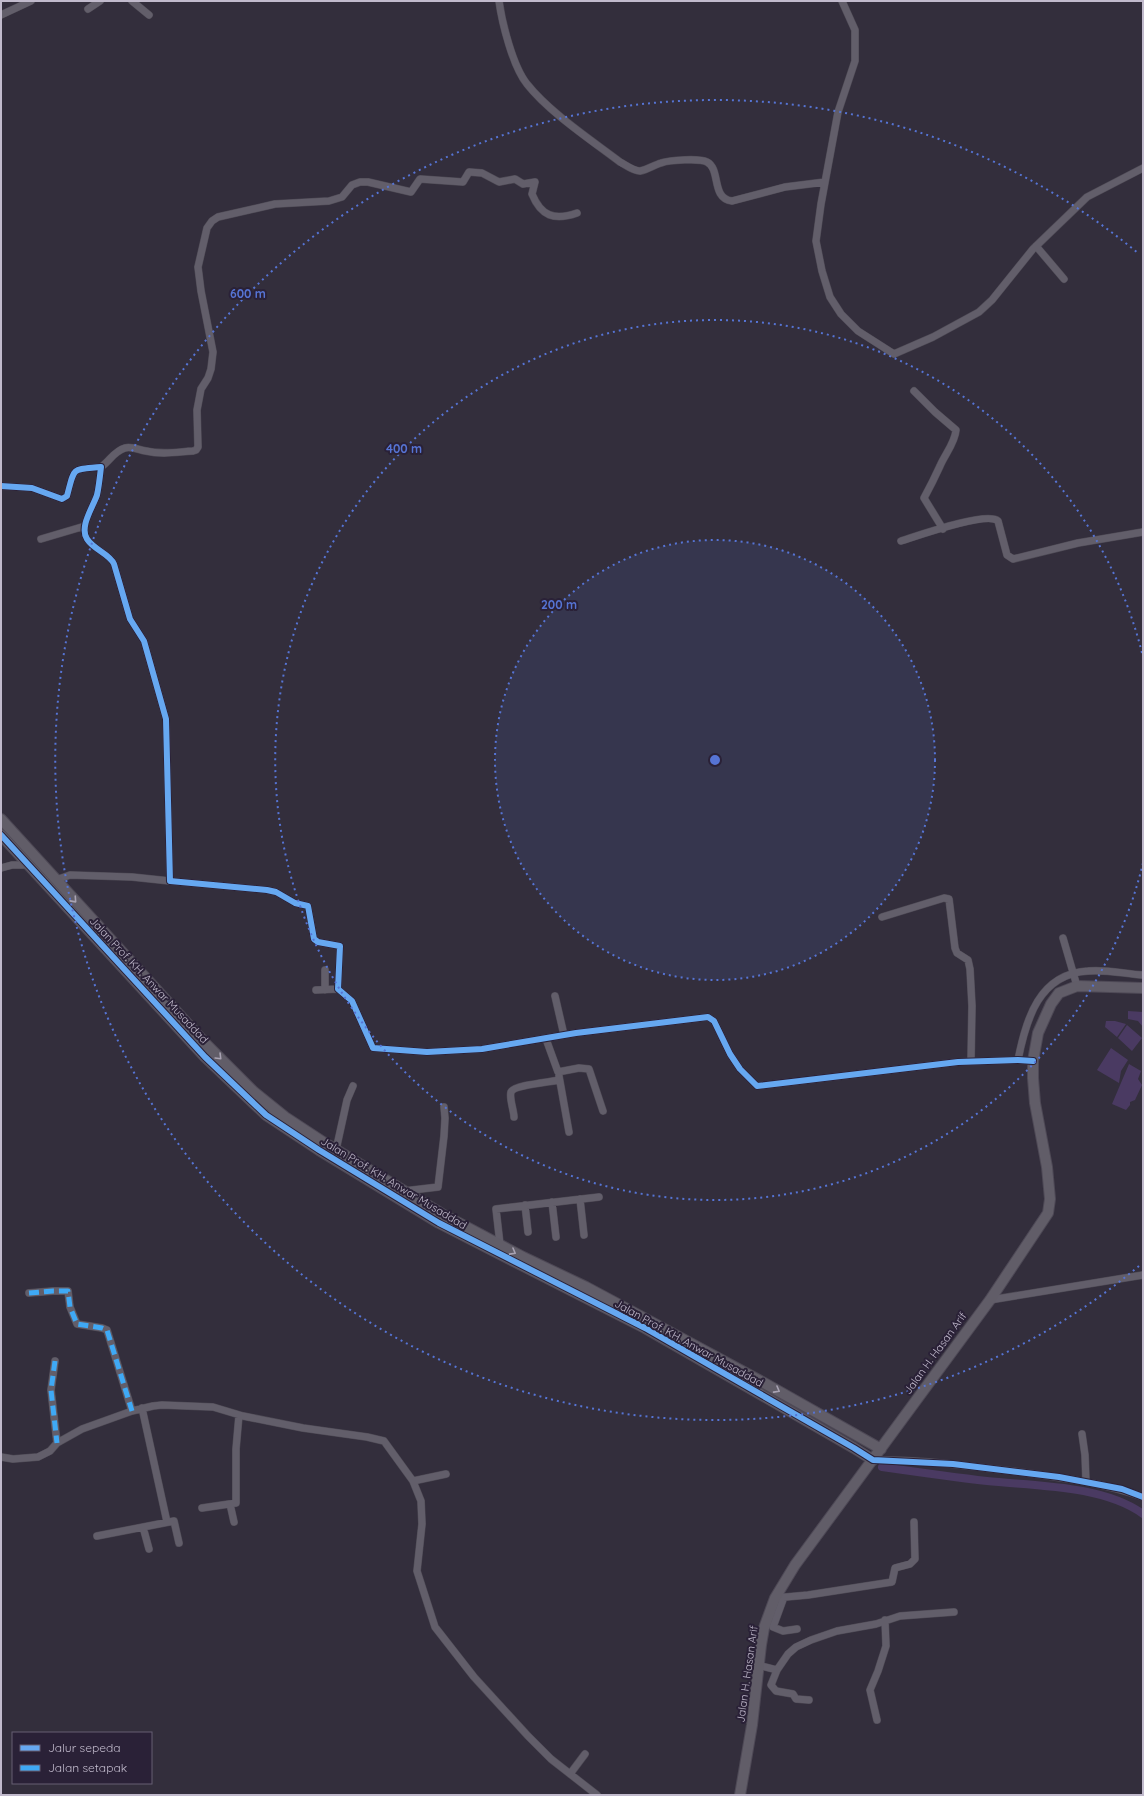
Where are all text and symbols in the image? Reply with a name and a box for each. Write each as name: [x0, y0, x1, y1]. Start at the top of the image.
text: 600 m: [230, 286, 266, 301]
text: 400 m: [386, 441, 422, 456]
text: 200 m: [541, 597, 577, 612]
centre of rings: [708, 753, 722, 767]
one-way arrow: [69, 895, 77, 903]
street label: Jalan Prof. KH. Anwar Musaddad: [87, 914, 211, 1046]
one-way arrow: [214, 1052, 222, 1060]
street label: Jalan Prof. KH. Anwar Musaddad: [319, 1134, 469, 1232]
one-way arrow: [509, 1247, 516, 1254]
street label: Jalan Prof. KH. Anwar Musaddad: [612, 1296, 766, 1390]
street label: Jalan H. Hasan Arif: [901, 1309, 969, 1397]
one-way arrow: [773, 1385, 780, 1393]
street label: Jalan H. Hasan Arif: [733, 1624, 761, 1723]
legend: [12, 1732, 152, 1784]
text: Jalur sepeda: [48, 1740, 121, 1755]
text: Jalan setapak: [48, 1760, 127, 1775]

